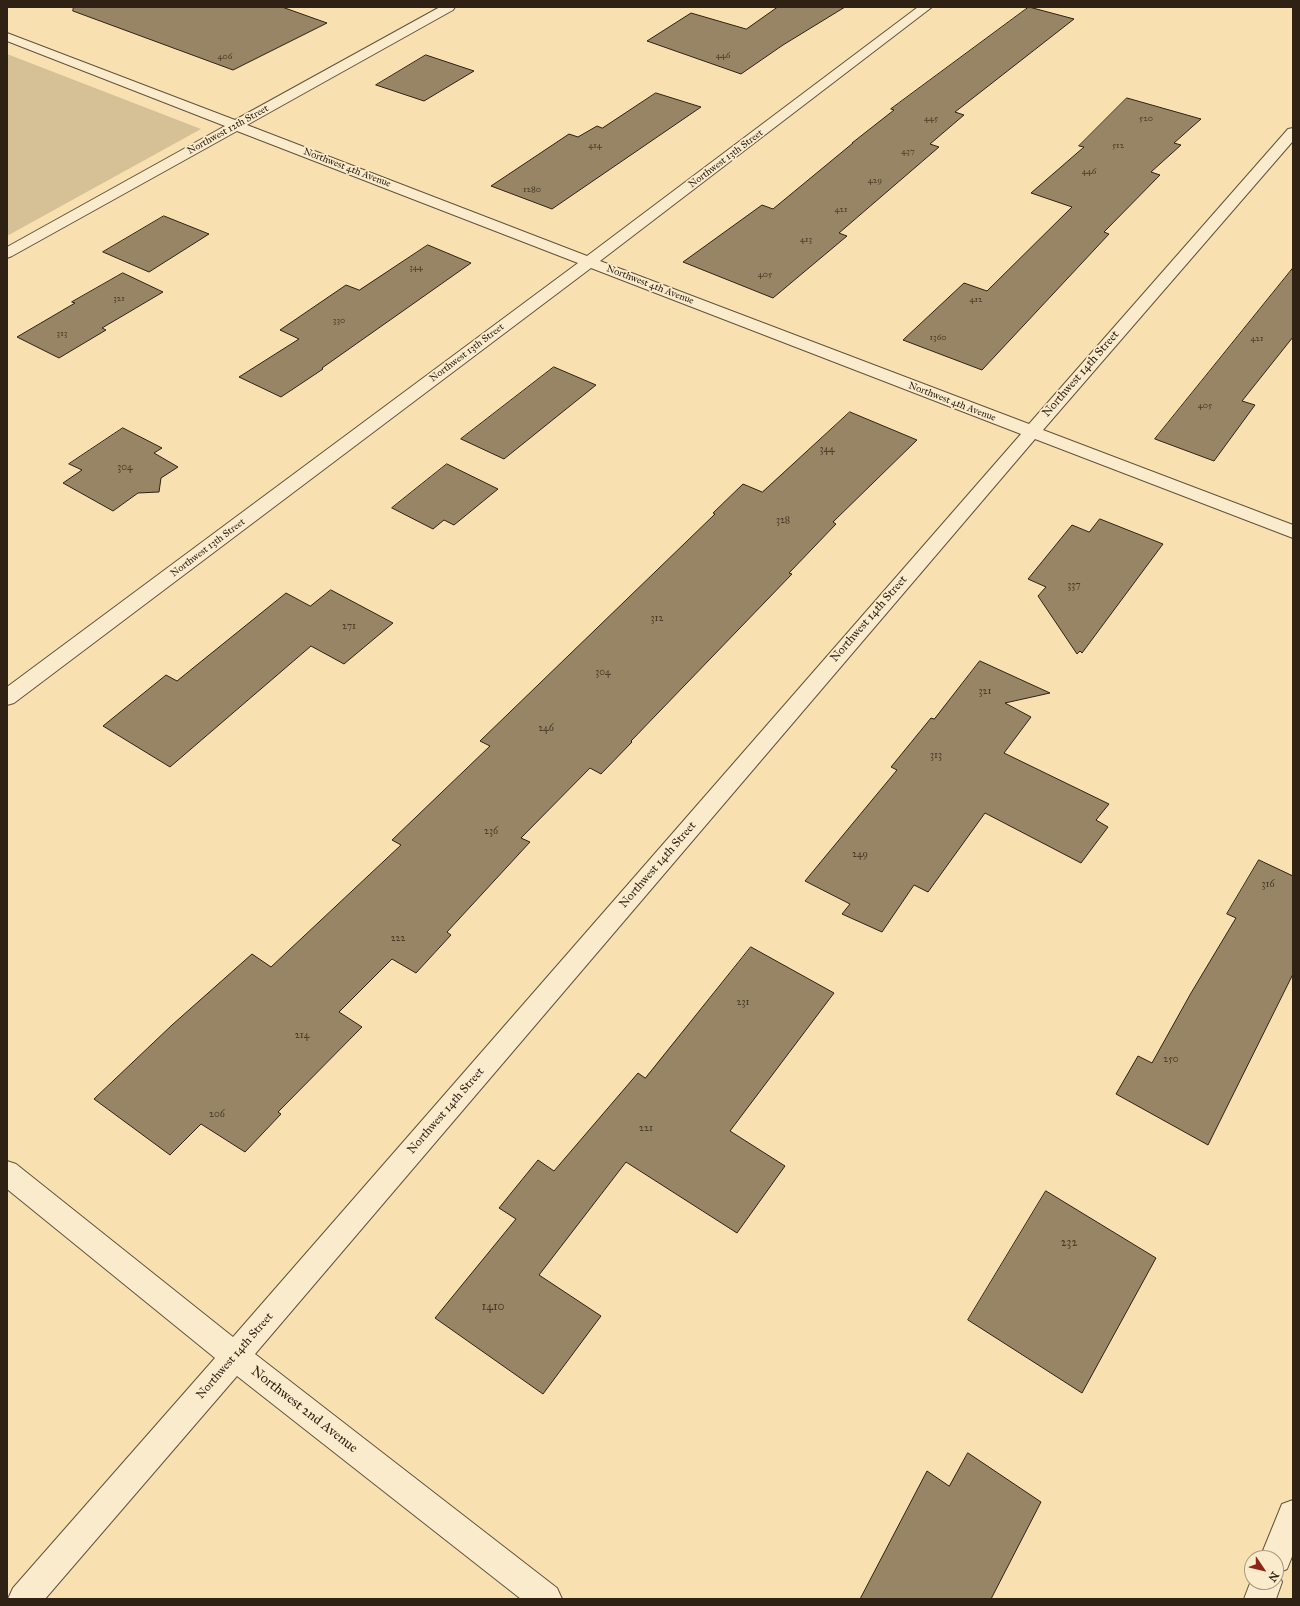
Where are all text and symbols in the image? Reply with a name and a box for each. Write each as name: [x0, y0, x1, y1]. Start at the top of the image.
house number: 446: [716, 51, 730, 61]
house number: 406: [218, 52, 232, 62]
street label: Northwest 12th Street: [185, 103, 271, 157]
house number: 445: [924, 114, 938, 124]
house number: 520: [1139, 114, 1153, 124]
street label: Northwest 13th Street: [686, 127, 766, 191]
house number: 414: [588, 141, 602, 151]
house number: 512: [1112, 141, 1124, 151]
street label: Northwest 4th Avenue: [301, 146, 393, 190]
house number: 437: [901, 147, 915, 157]
house number: 446: [1082, 167, 1096, 177]
house number: 429: [868, 176, 882, 186]
house number: 1280: [523, 185, 541, 195]
house number: 421: [834, 205, 848, 215]
house number: 413: [800, 235, 812, 245]
house number: 344: [409, 263, 423, 273]
street label: Northwest 4th Avenue: [604, 263, 696, 307]
house number: 405: [758, 270, 772, 280]
house number: 321: [113, 294, 125, 304]
house number: 412: [969, 295, 983, 305]
house number: 330: [333, 316, 345, 326]
street label: Northwest 13th Street: [427, 321, 507, 385]
street label: Northwest 14th Street: [1039, 328, 1123, 420]
house number: 313: [57, 329, 67, 339]
house number: 1360: [929, 333, 947, 343]
house number: 421: [1250, 334, 1264, 344]
street label: Northwest 4th Avenue: [906, 380, 998, 424]
house number: 405: [1198, 401, 1212, 411]
house number: 344: [819, 444, 835, 456]
house number: 304: [117, 462, 133, 474]
house number: 328: [776, 515, 790, 527]
street label: Northwest 13th Street: [168, 516, 248, 580]
street label: Northwest 14th Street: [827, 573, 911, 665]
house number: 337: [1067, 580, 1081, 592]
house number: 312: [651, 613, 663, 625]
house number: 271: [342, 621, 356, 633]
house number: 304: [595, 667, 611, 679]
house number: 321: [979, 686, 991, 698]
house number: 246: [538, 723, 554, 735]
house number: 313: [930, 750, 942, 762]
street label: Northwest 14th Street: [616, 819, 700, 911]
house number: 236: [484, 826, 498, 838]
house number: 249: [852, 849, 868, 861]
house number: 316: [1261, 879, 1275, 891]
house number: 222: [391, 933, 405, 945]
house number: 231: [737, 997, 749, 1009]
house number: 214: [295, 1030, 309, 1042]
house number: 250: [1163, 1054, 1179, 1066]
street label: Northwest 14th Street: [404, 1065, 488, 1157]
house number: 206: [209, 1109, 225, 1121]
house number: 221: [639, 1123, 653, 1135]
house number: 232: [1061, 1236, 1077, 1250]
house number: 1410: [481, 1300, 505, 1314]
street label: Northwest 14th Street: [193, 1310, 277, 1402]
street label: Northwest 2nd Avenue: [247, 1363, 361, 1457]
north arrow: [1244, 1550, 1284, 1590]
text: N: [1265, 1569, 1281, 1584]

